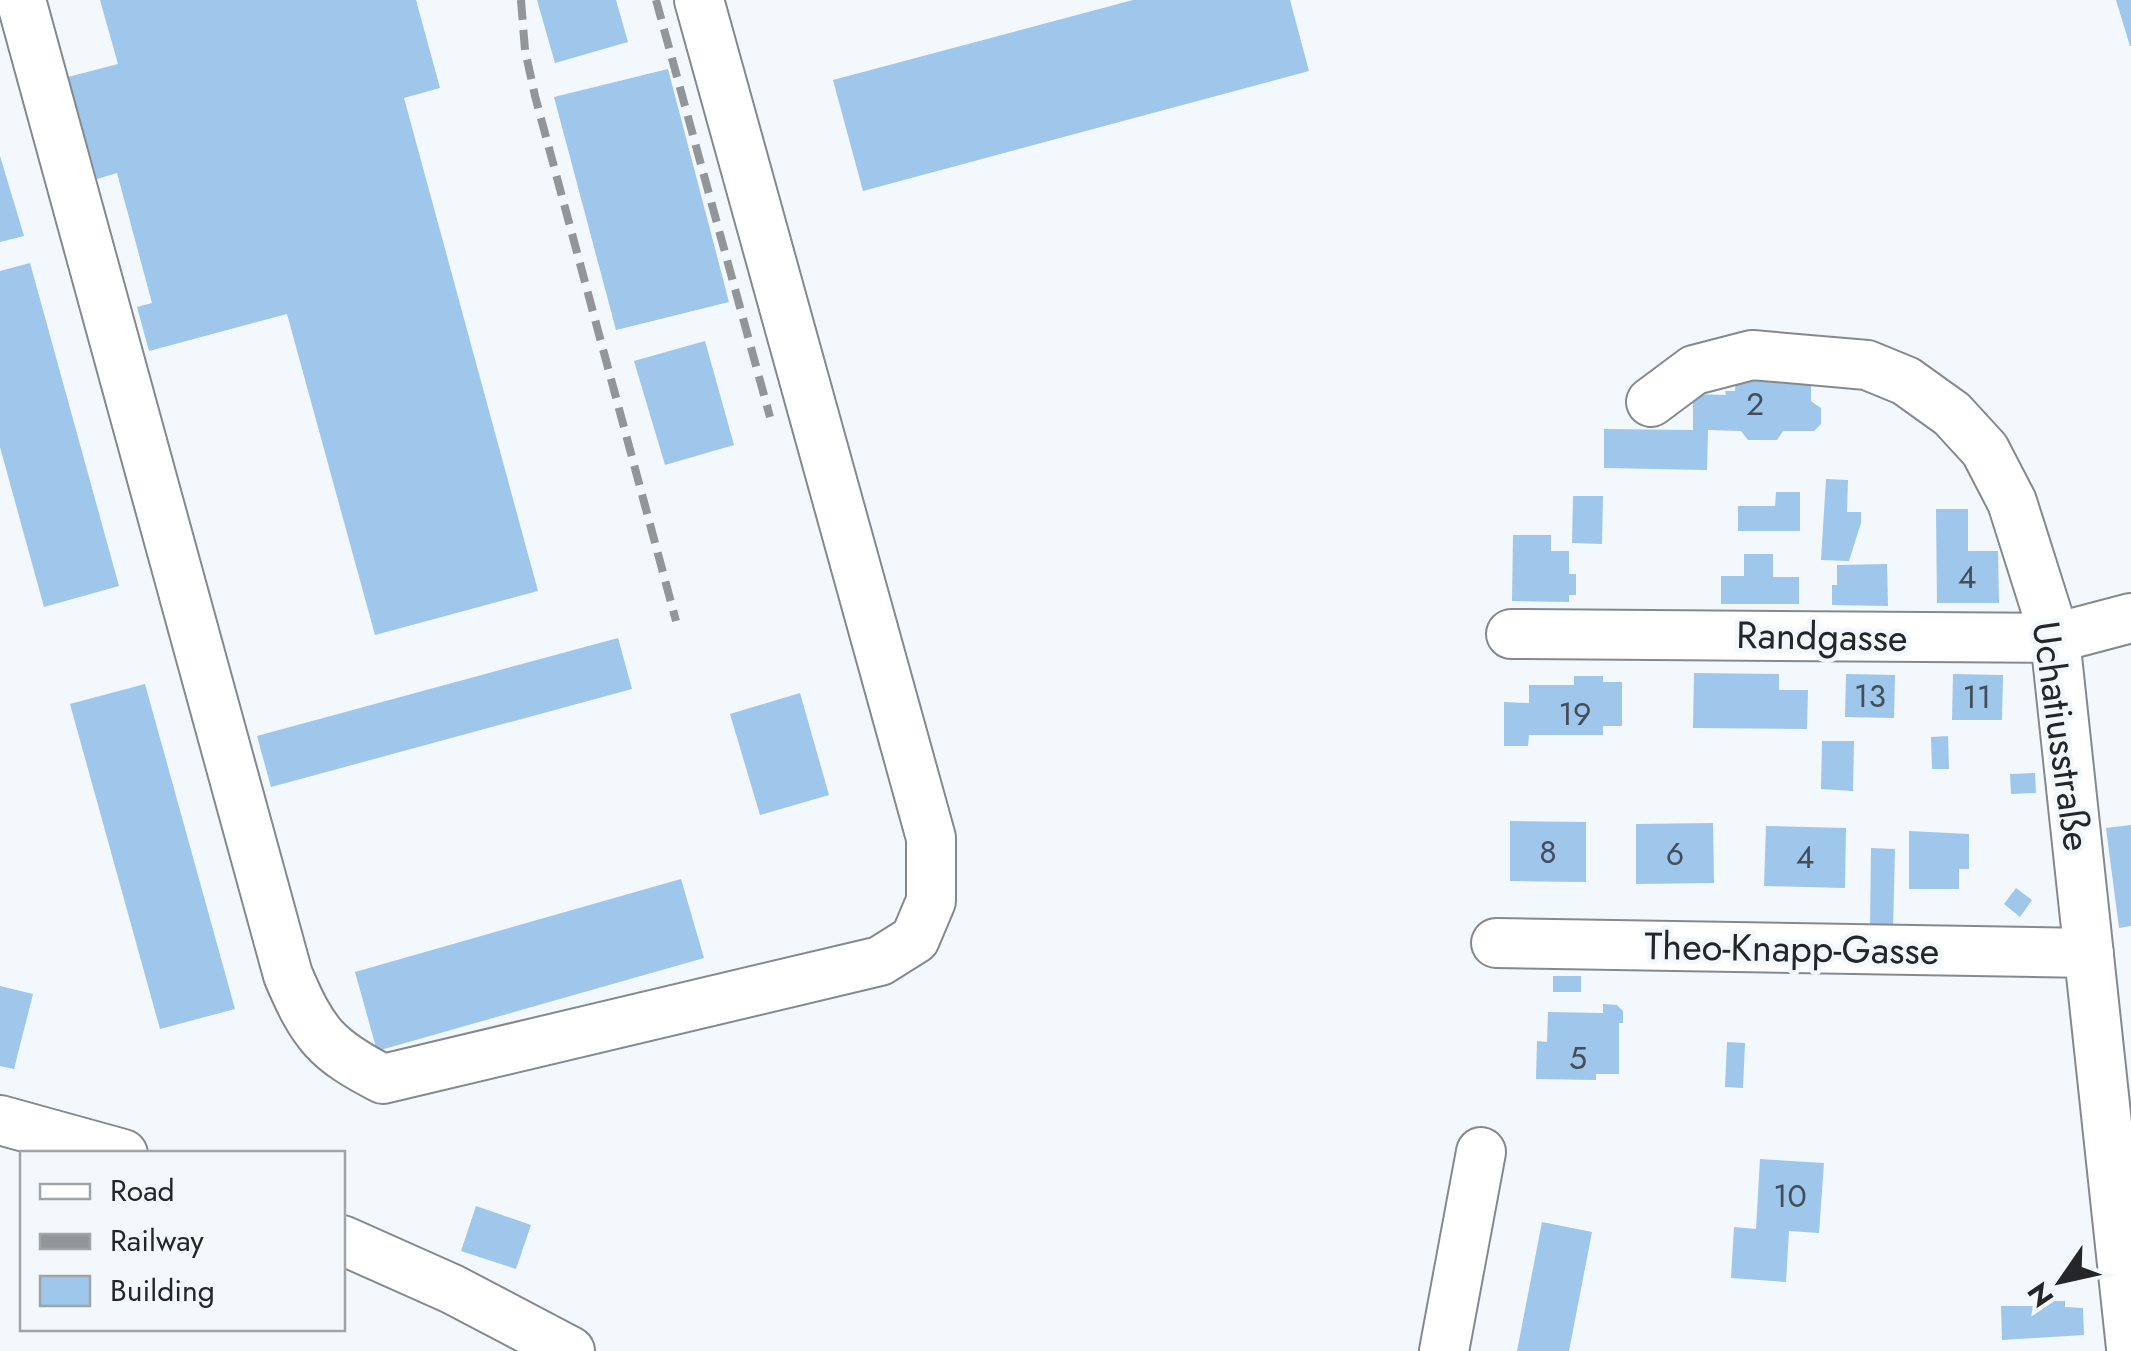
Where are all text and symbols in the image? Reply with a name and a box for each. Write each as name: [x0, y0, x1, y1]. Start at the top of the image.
house number: 2: [1746, 381, 1764, 427]
house number: 4: [1958, 554, 1976, 600]
street label: Randgasse: [1736, 607, 1908, 665]
street label: Uchatiusstraße: [2019, 618, 2105, 854]
house number: 13: [1854, 673, 1886, 719]
house number: 11: [1963, 674, 1991, 720]
house number: 19: [1559, 691, 1591, 737]
house number: 8: [1539, 829, 1557, 875]
house number: 6: [1666, 831, 1684, 877]
house number: 4: [1796, 834, 1814, 880]
street label: Theo-Knapp-Gasse: [1644, 918, 1940, 978]
house number: 5: [1569, 1035, 1587, 1081]
legend: [20, 1151, 345, 1331]
text: Road: [110, 1169, 175, 1212]
house number: 10: [1773, 1173, 1807, 1219]
text: Railway: [110, 1219, 205, 1262]
north arrow: [2011, 1231, 2111, 1331]
text: Building: [110, 1269, 215, 1312]
text: N: [2017, 1274, 2064, 1315]

